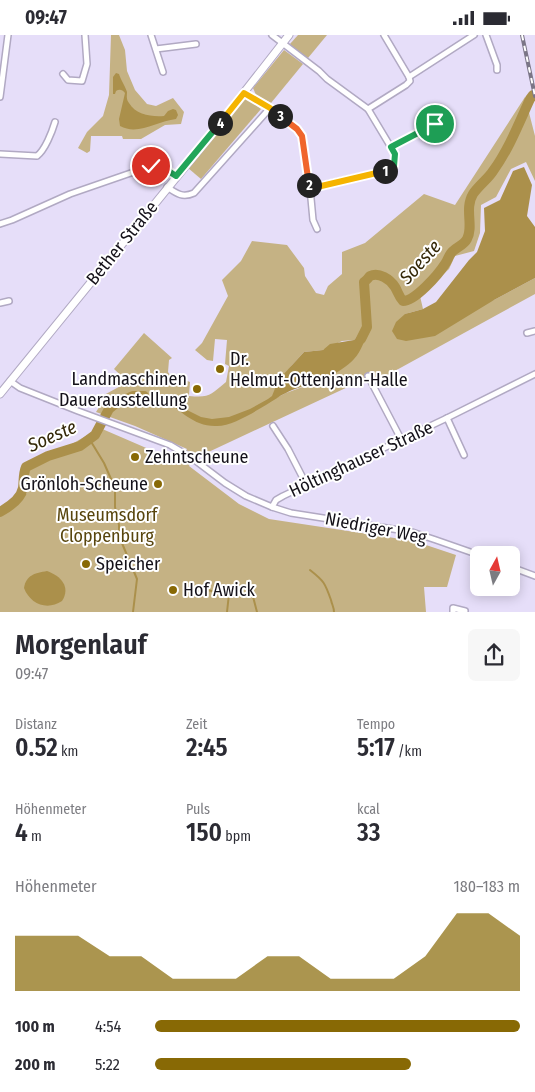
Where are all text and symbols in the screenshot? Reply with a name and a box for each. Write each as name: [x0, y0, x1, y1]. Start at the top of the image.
text: 09:47: [25, 6, 67, 29]
pin: 3: [268, 103, 292, 129]
pin: [414, 103, 456, 145]
text: 3: [277, 108, 284, 125]
icon: arrive: [421, 110, 449, 138]
pin: 4: [208, 111, 232, 135]
text: 4: [217, 115, 224, 132]
pin: [130, 145, 172, 187]
icon: check: [137, 152, 165, 180]
pin: 1: [372, 159, 398, 183]
text: 1: [383, 163, 388, 180]
pin: 2: [296, 173, 322, 197]
text: 2: [306, 177, 313, 194]
street label: Bether Straße: [82, 197, 163, 289]
water label: Soeste: [394, 235, 446, 289]
place label: Dr. Helmut-Ottenjann-Halle: [230, 348, 408, 391]
marker: Dr. Helmut-Ottenjann-Halle: [214, 363, 226, 375]
place label: Landmaschinen Dauerausstellung: [59, 368, 188, 411]
marker: Landmaschinen Dauerausstellung: [191, 383, 203, 395]
water label: Soeste: [23, 415, 80, 457]
street label: Höltinghauser Straße: [286, 416, 437, 502]
place label: Zehntscheune: [145, 446, 249, 468]
marker: Zehntscheune: [129, 451, 141, 463]
place label: Grönloh-Scheune: [21, 473, 148, 495]
marker: Grönloh-Scheune: [152, 478, 164, 490]
park label: Museumsdorf Cloppenburg: [57, 504, 159, 547]
street label: Niedriger Weg: [323, 507, 429, 549]
north arrow: [470, 546, 520, 596]
map controls: [470, 546, 520, 596]
place label: Speicher: [96, 553, 161, 575]
marker: Speicher: [80, 558, 92, 570]
place label: Hof Awick: [183, 579, 256, 601]
marker: Hof Awick: [167, 584, 179, 596]
text: Morgenlauf: [15, 628, 147, 661]
button: share: [468, 629, 520, 681]
text: 09:47: [15, 664, 48, 683]
text: Distanz: [15, 716, 57, 733]
text: Zeit: [186, 716, 207, 733]
text: Tempo: [357, 716, 395, 733]
text: 0.52: [15, 733, 58, 763]
text: 2:45: [186, 733, 228, 763]
text: 5:17: [357, 733, 395, 763]
text: km: [58, 743, 78, 760]
text: /km: [395, 743, 422, 760]
text: Höhenmeter: [15, 801, 86, 818]
text: Puls: [186, 801, 210, 818]
text: kcal: [357, 801, 380, 818]
text: 4: [15, 818, 28, 848]
text: 150: [186, 818, 222, 848]
text: 33: [357, 818, 380, 848]
text: m: [28, 828, 42, 845]
text: bpm: [222, 828, 251, 845]
text: Höhenmeter: [15, 877, 97, 896]
text: 180–183 m: [453, 877, 520, 896]
text: 100 m: [15, 1017, 55, 1036]
text: 4:54: [95, 1017, 121, 1036]
text: 200 m: [15, 1055, 55, 1074]
text: 5:22: [95, 1055, 120, 1074]

